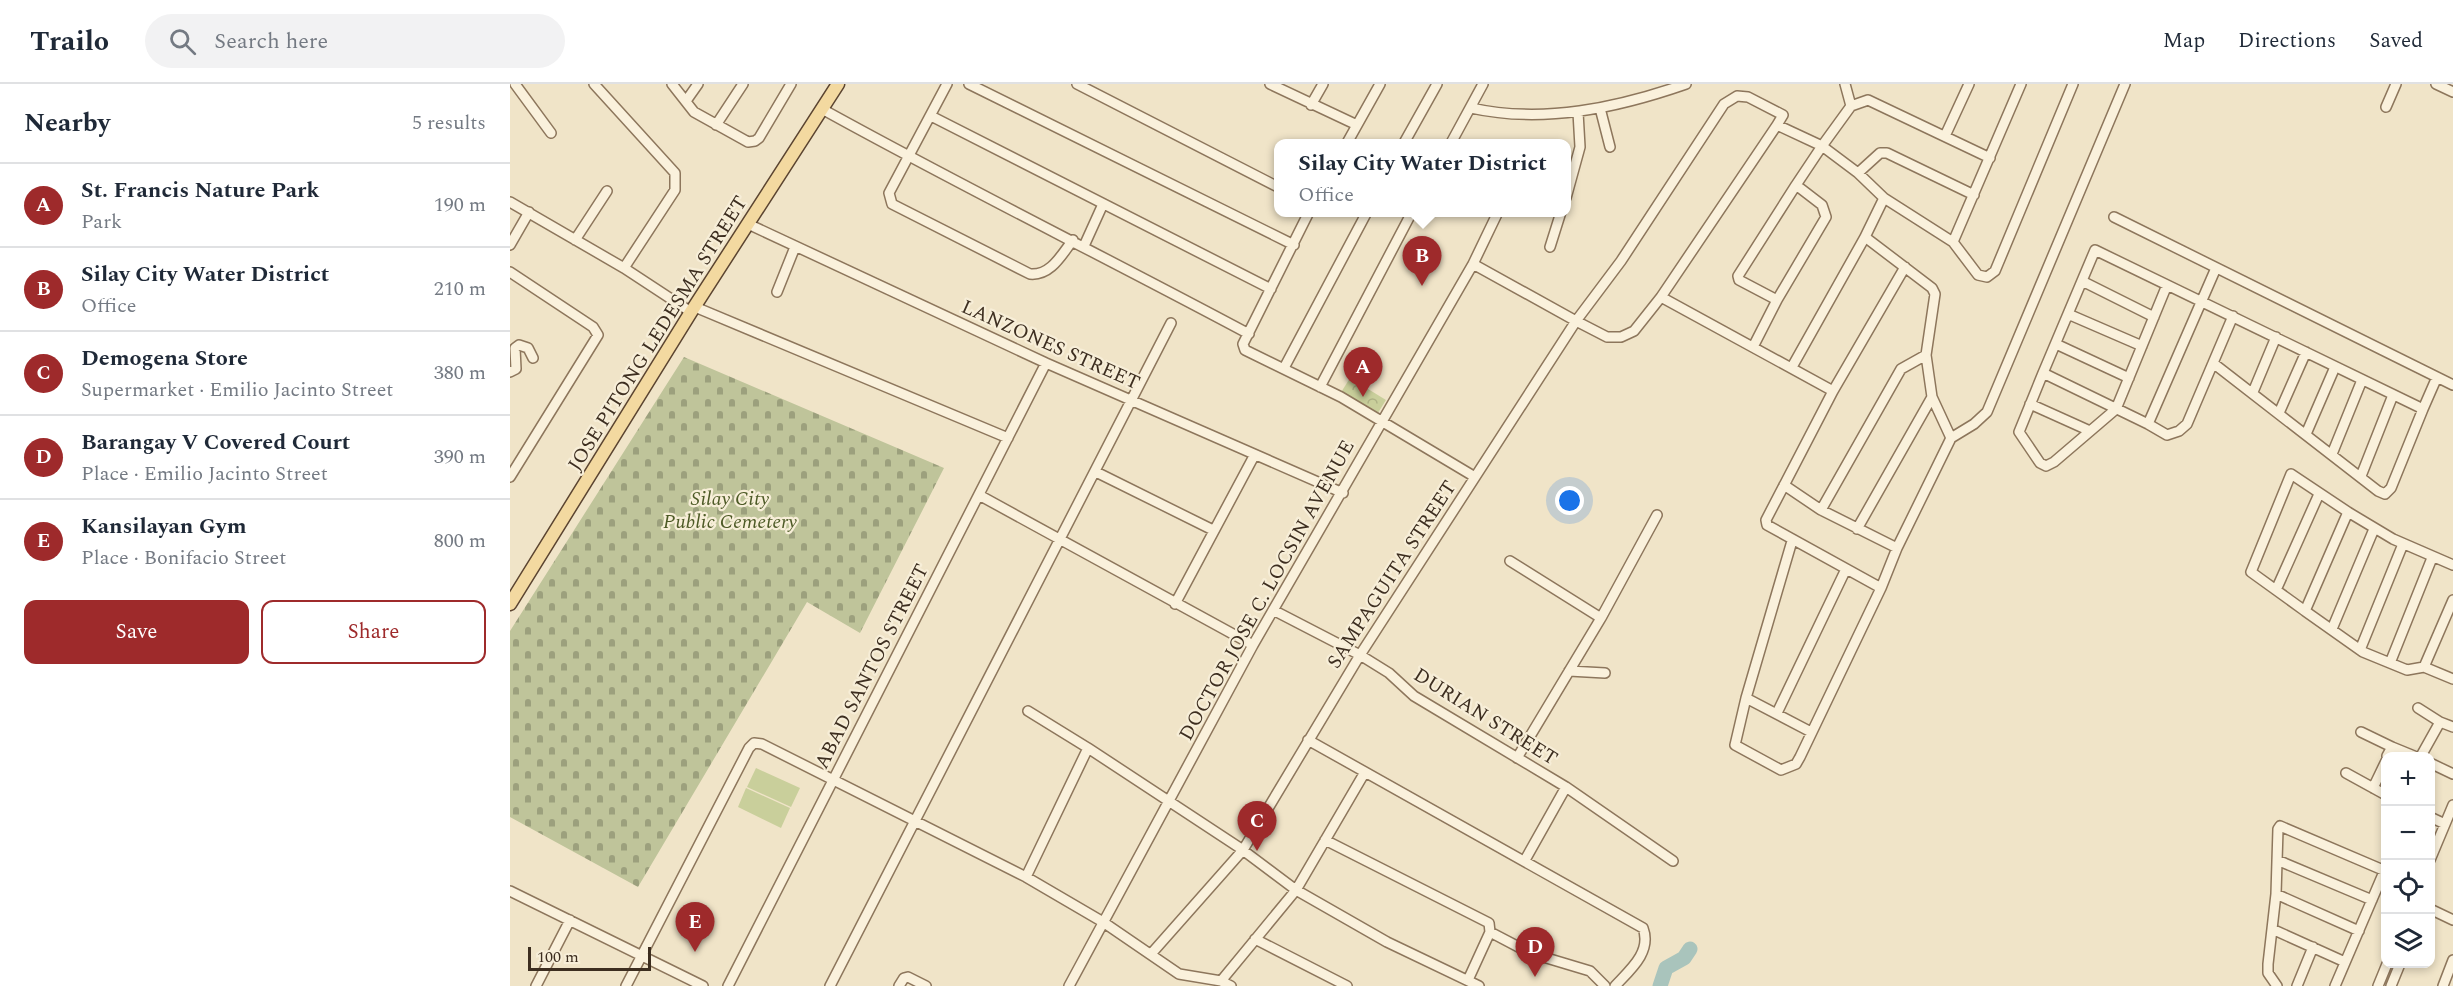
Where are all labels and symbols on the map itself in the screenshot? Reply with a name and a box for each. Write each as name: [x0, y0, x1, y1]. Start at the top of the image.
street label: JOSE PITONG LEDESMA STREET: [560, 190, 755, 477]
pin: B: [1402, 236, 1442, 286]
street label: LANZONES STREET: [956, 292, 1145, 398]
pin: A: [1344, 348, 1382, 397]
street label: DOCTOR JOSE C. LOCSIN AVENUE: [1171, 434, 1362, 746]
street label: SAMPAGUITA STREET: [1320, 475, 1464, 675]
park label: Silay City Public Cemetery: [663, 484, 797, 537]
your location: [1555, 486, 1584, 515]
street label: ABAD SANTOS STREET: [807, 559, 937, 774]
street label: DURIAN STREET: [1407, 660, 1564, 773]
pin: C: [1238, 802, 1276, 851]
pin: E: [676, 902, 714, 952]
pin: D: [1516, 928, 1554, 977]
scale bar: [528, 944, 651, 972]

